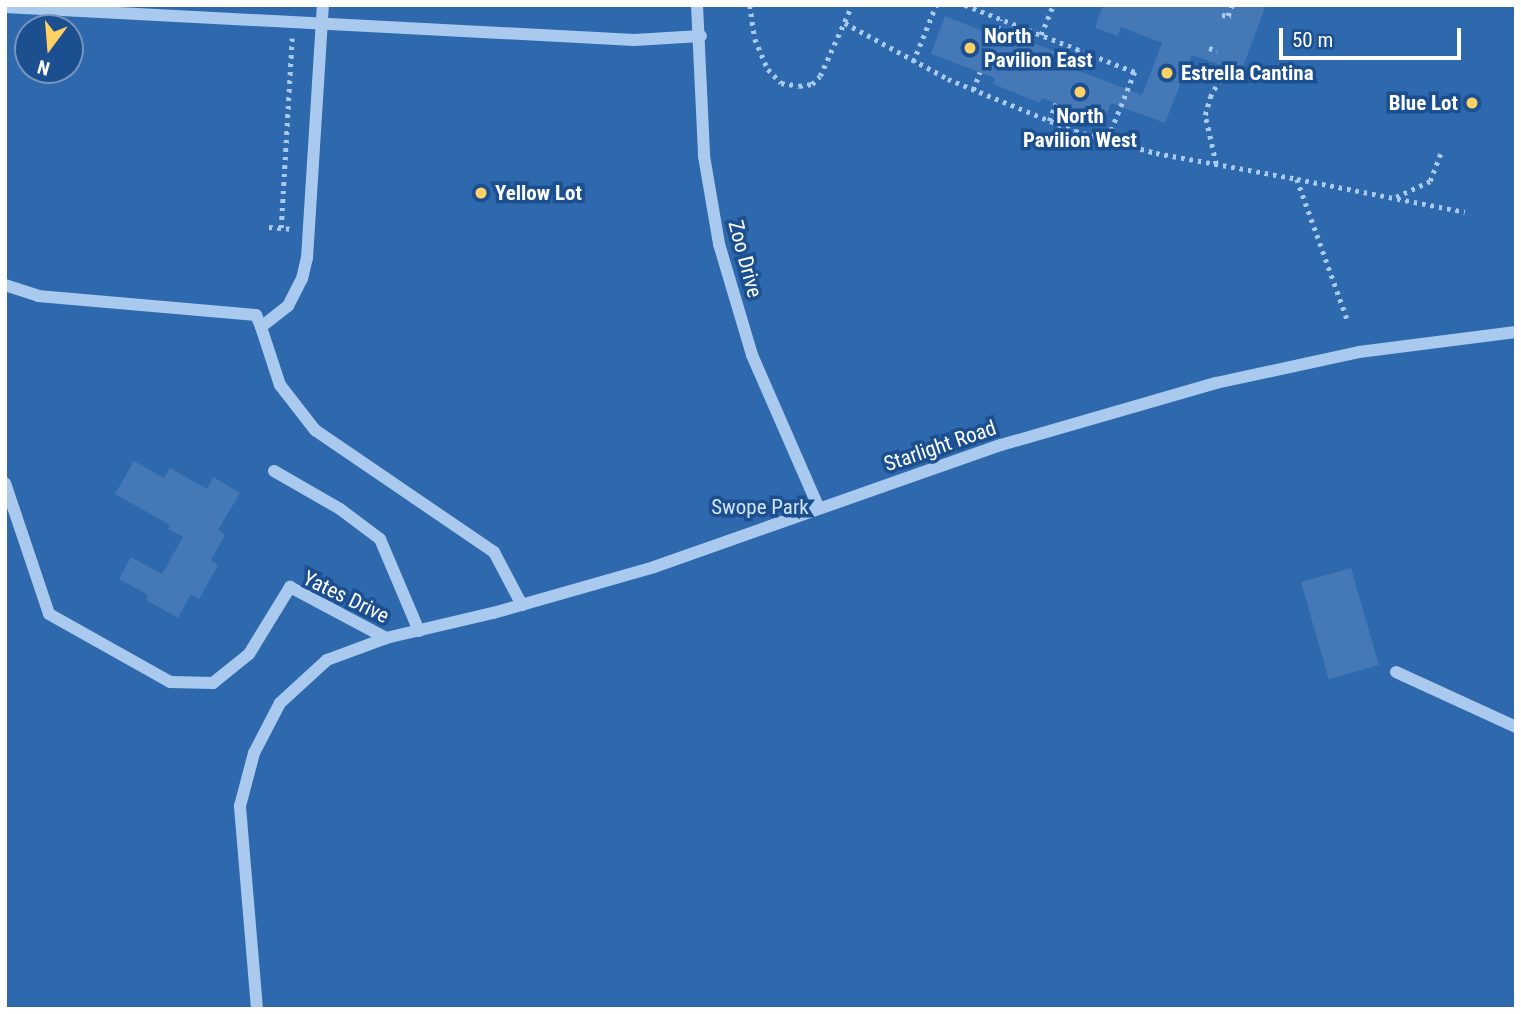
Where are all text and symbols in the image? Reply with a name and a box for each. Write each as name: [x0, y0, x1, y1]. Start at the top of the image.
north arrow: [14, 14, 84, 84]
scale bar: [1283, 14, 1465, 58]
place label: North Pavilion East: [984, 23, 1093, 73]
text: 50 m: [1292, 28, 1333, 52]
marker: North Pavilion East: [962, 40, 978, 56]
text: N: [35, 55, 52, 80]
place label: Estrella Cantina: [1181, 60, 1314, 86]
marker: Estrella Cantina: [1159, 65, 1175, 81]
marker: North Pavilion West: [1072, 84, 1088, 100]
place label: Blue Lot: [1389, 90, 1458, 116]
marker: Blue Lot: [1464, 95, 1480, 111]
place label: North Pavilion West: [1023, 103, 1137, 153]
place label: Yellow Lot: [495, 180, 582, 206]
marker: Yellow Lot: [473, 185, 489, 201]
street label: Zoo Drive: [723, 218, 767, 300]
street label: Starlight Road: [881, 415, 999, 477]
park label: Swope Park: [711, 494, 809, 520]
street label: Yates Drive: [299, 565, 393, 629]

